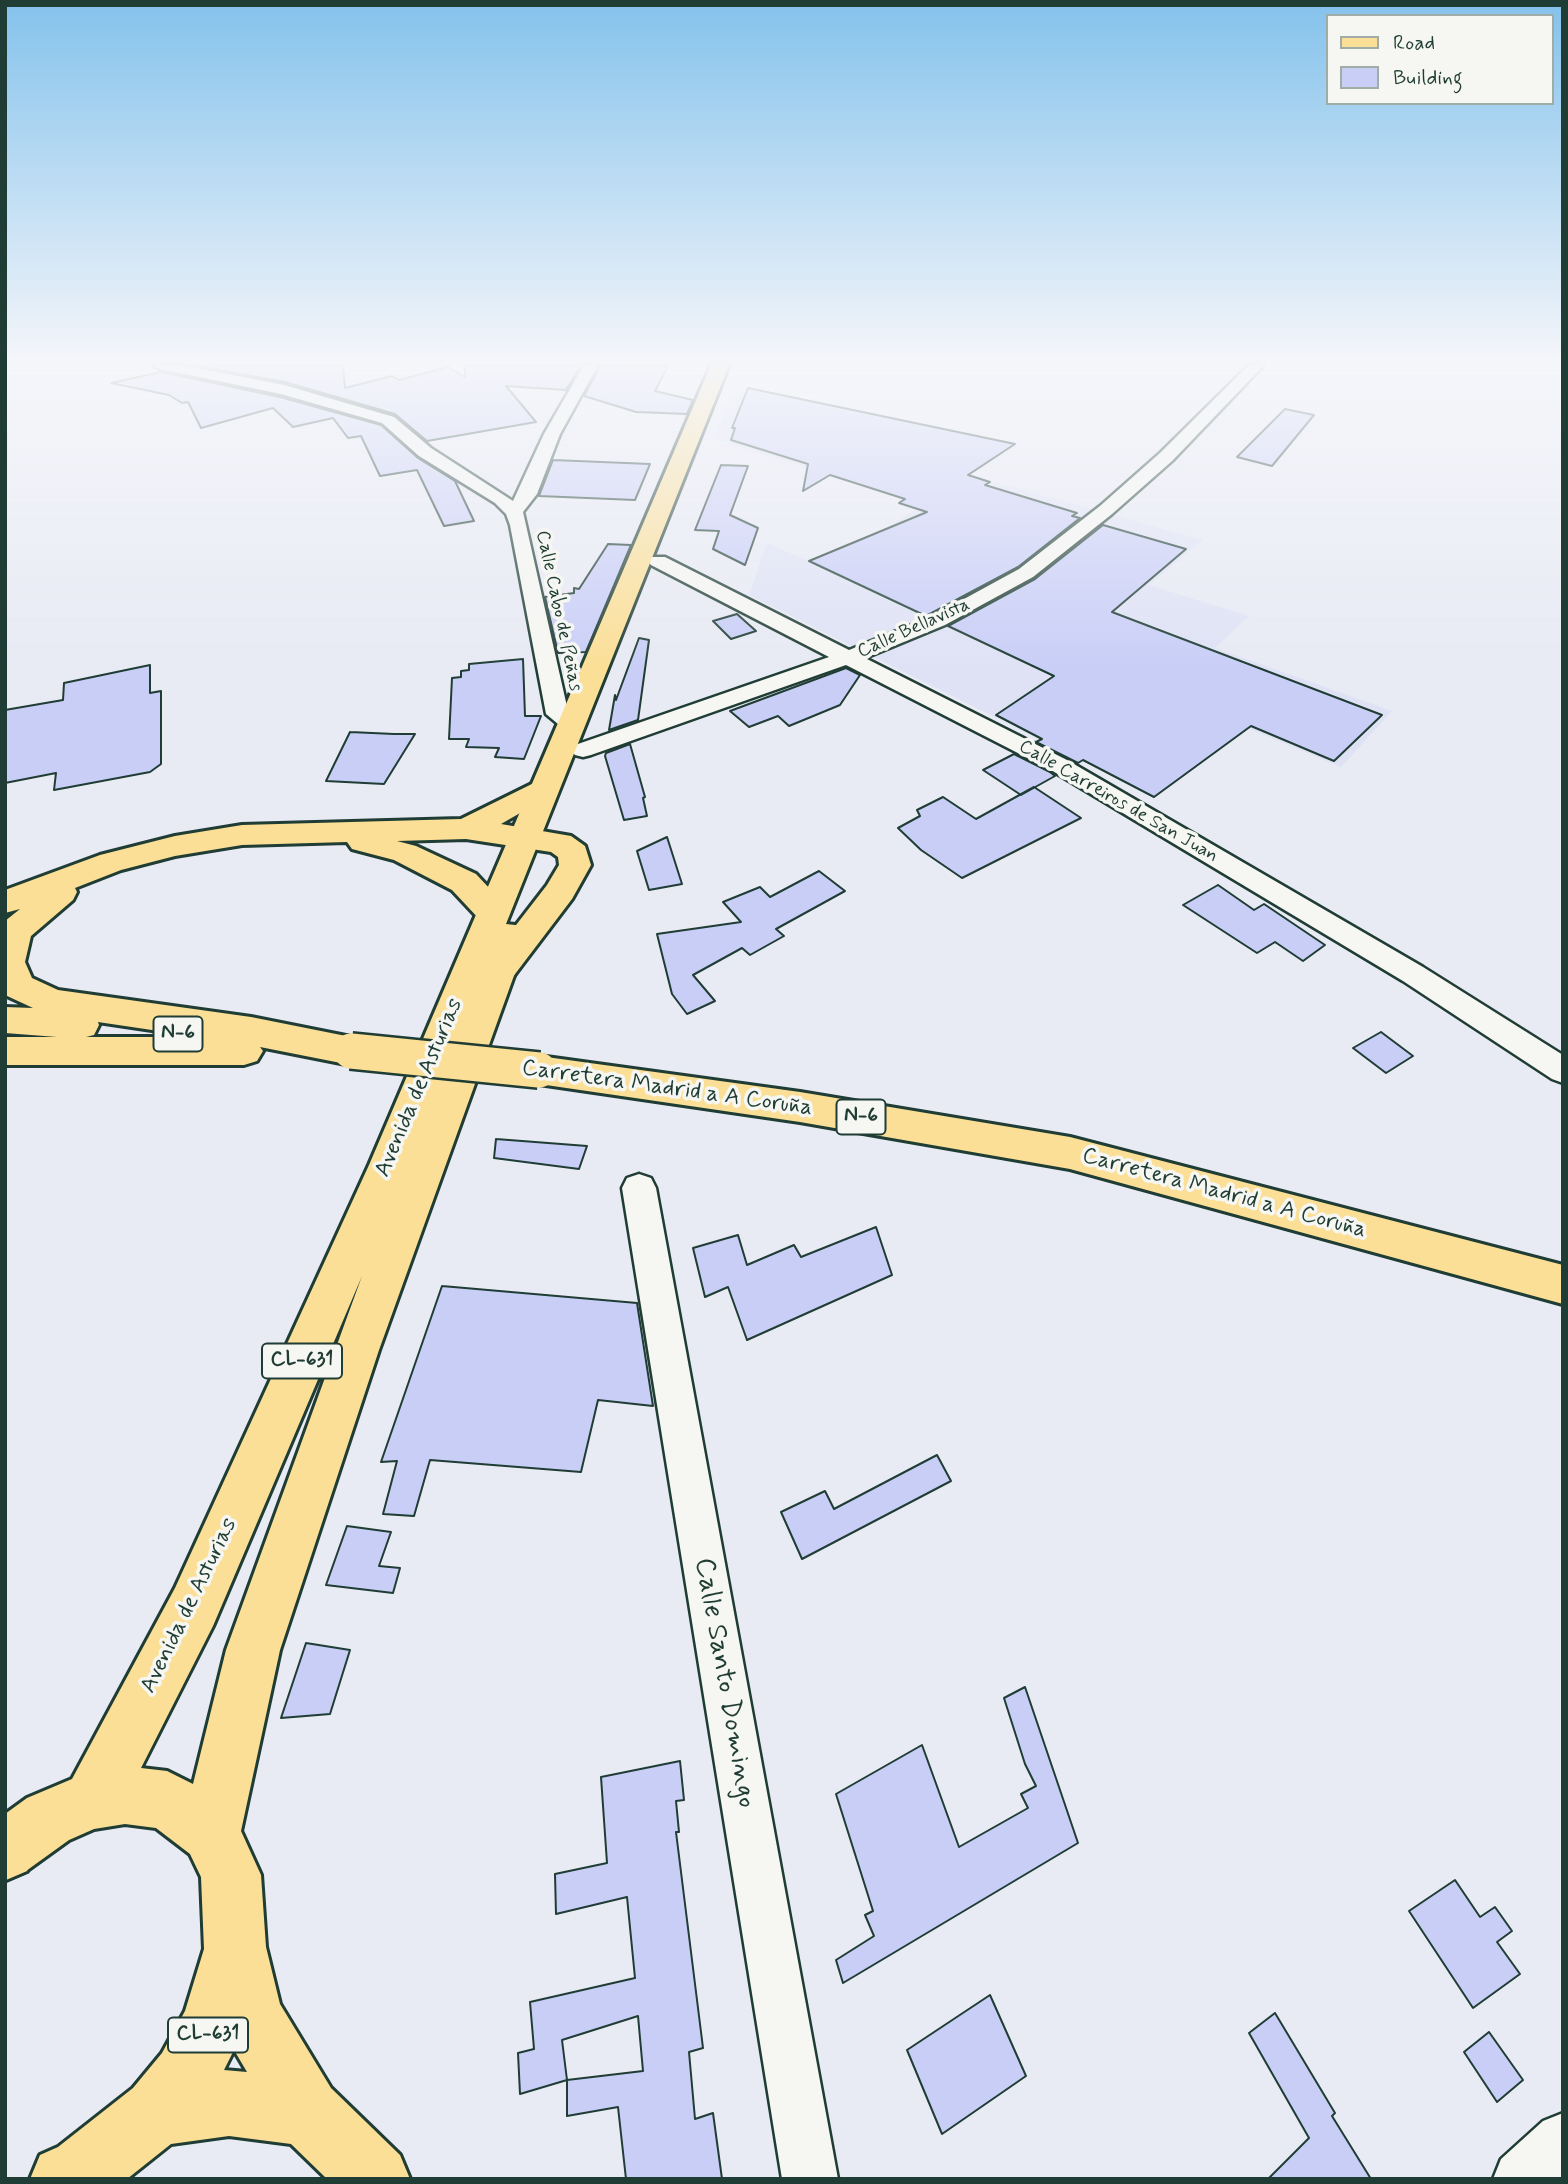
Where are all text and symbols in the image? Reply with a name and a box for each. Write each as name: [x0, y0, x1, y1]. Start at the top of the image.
legend: [1326, 14, 1554, 105]
text: Road: [1393, 29, 1435, 57]
text: Building: [1393, 64, 1463, 92]
street label: Calle Cabo de Peñas: [530, 529, 586, 693]
street label: Calle Bellavista: [854, 594, 974, 664]
street label: Calle Carreiros de San Juan: [1014, 736, 1222, 868]
street label: Avenida de Asturias: [370, 994, 470, 1182]
road number: N-6: [154, 1016, 202, 1052]
street label: Carretera Madrid a A Coruña: [520, 1055, 814, 1123]
road number: N-6: [836, 1100, 886, 1134]
street label: Carretera Madrid a A Coruña: [1079, 1143, 1369, 1245]
road number: CL-631: [262, 1344, 342, 1378]
street label: Avenida de Asturias: [136, 1514, 244, 1698]
street label: Calle Santo Domingo: [685, 1555, 763, 1811]
road number: CL-631: [168, 2018, 248, 2052]

